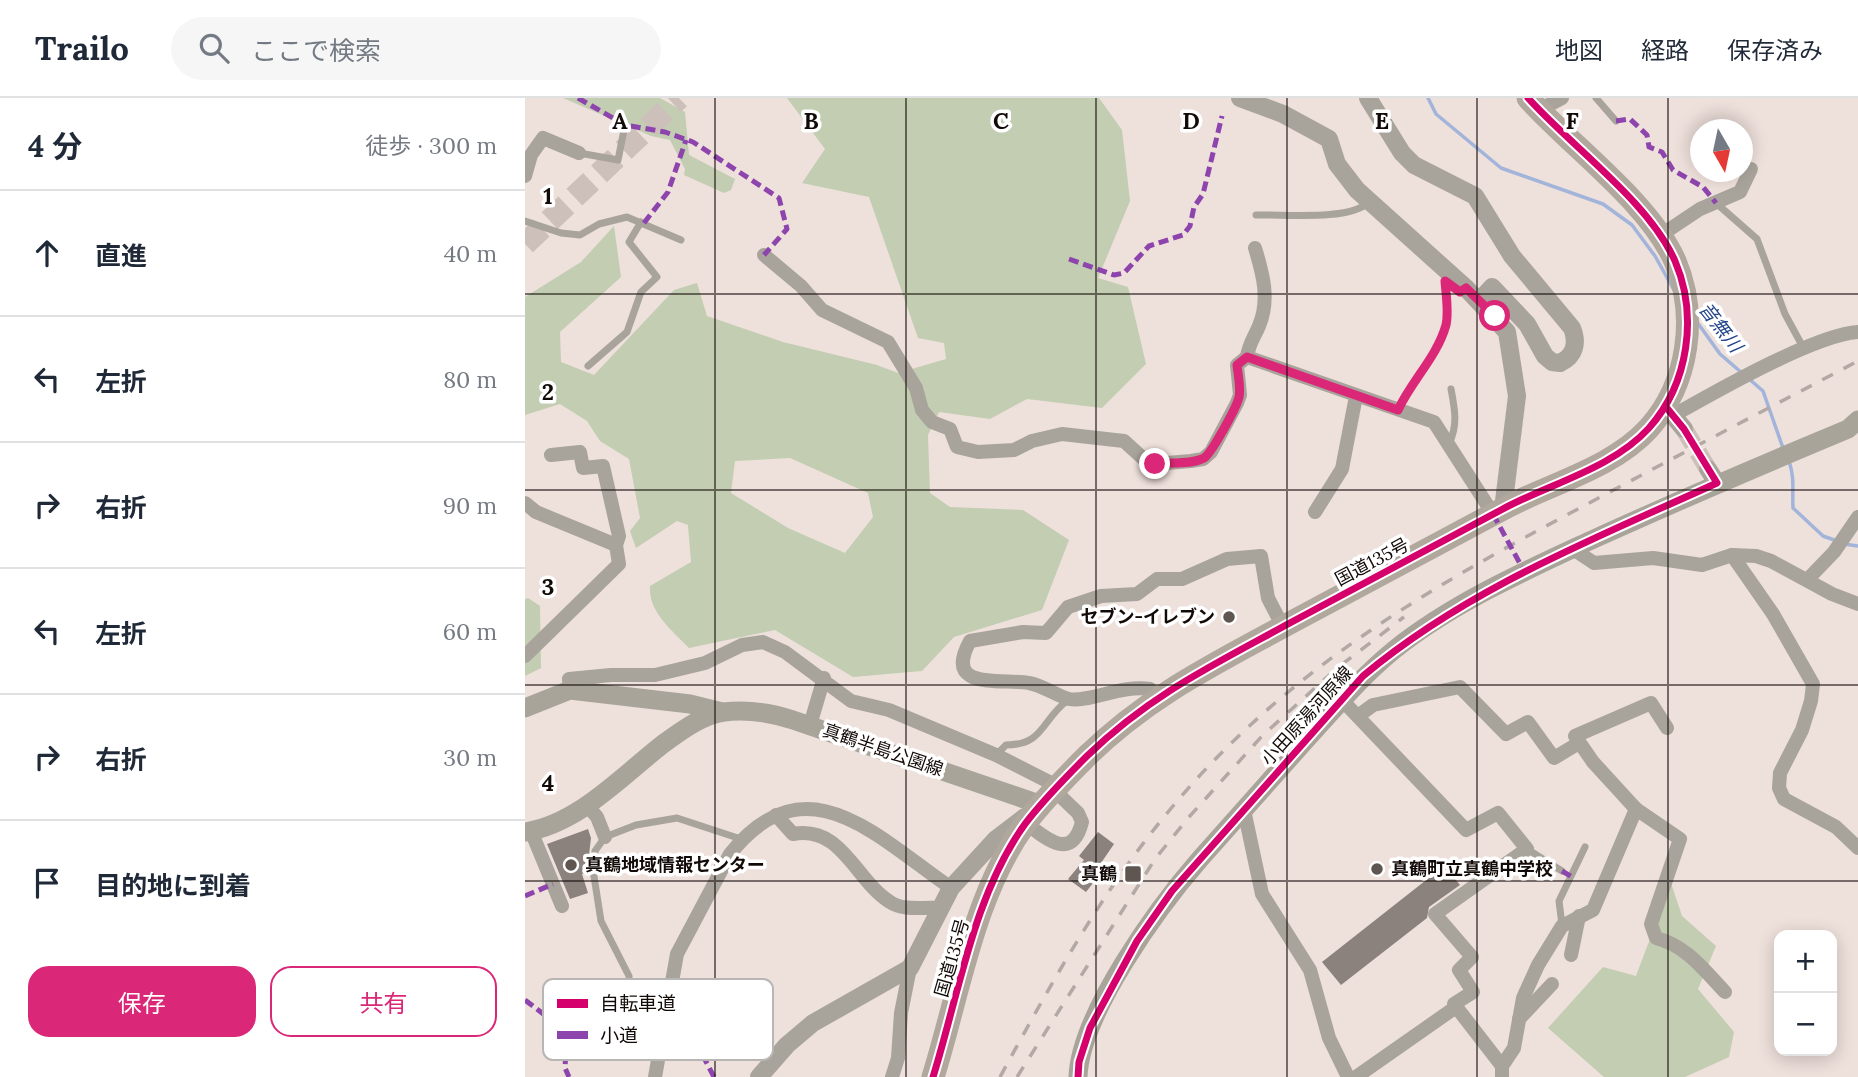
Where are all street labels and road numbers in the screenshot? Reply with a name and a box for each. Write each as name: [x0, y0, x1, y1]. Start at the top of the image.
street label: 国道135号: [1331, 533, 1413, 591]
street label: 小田原湯河原線: [1256, 661, 1357, 770]
street label: 真鶴半島公園線: [820, 718, 946, 781]
street label: 国道135号: [929, 916, 974, 1000]

